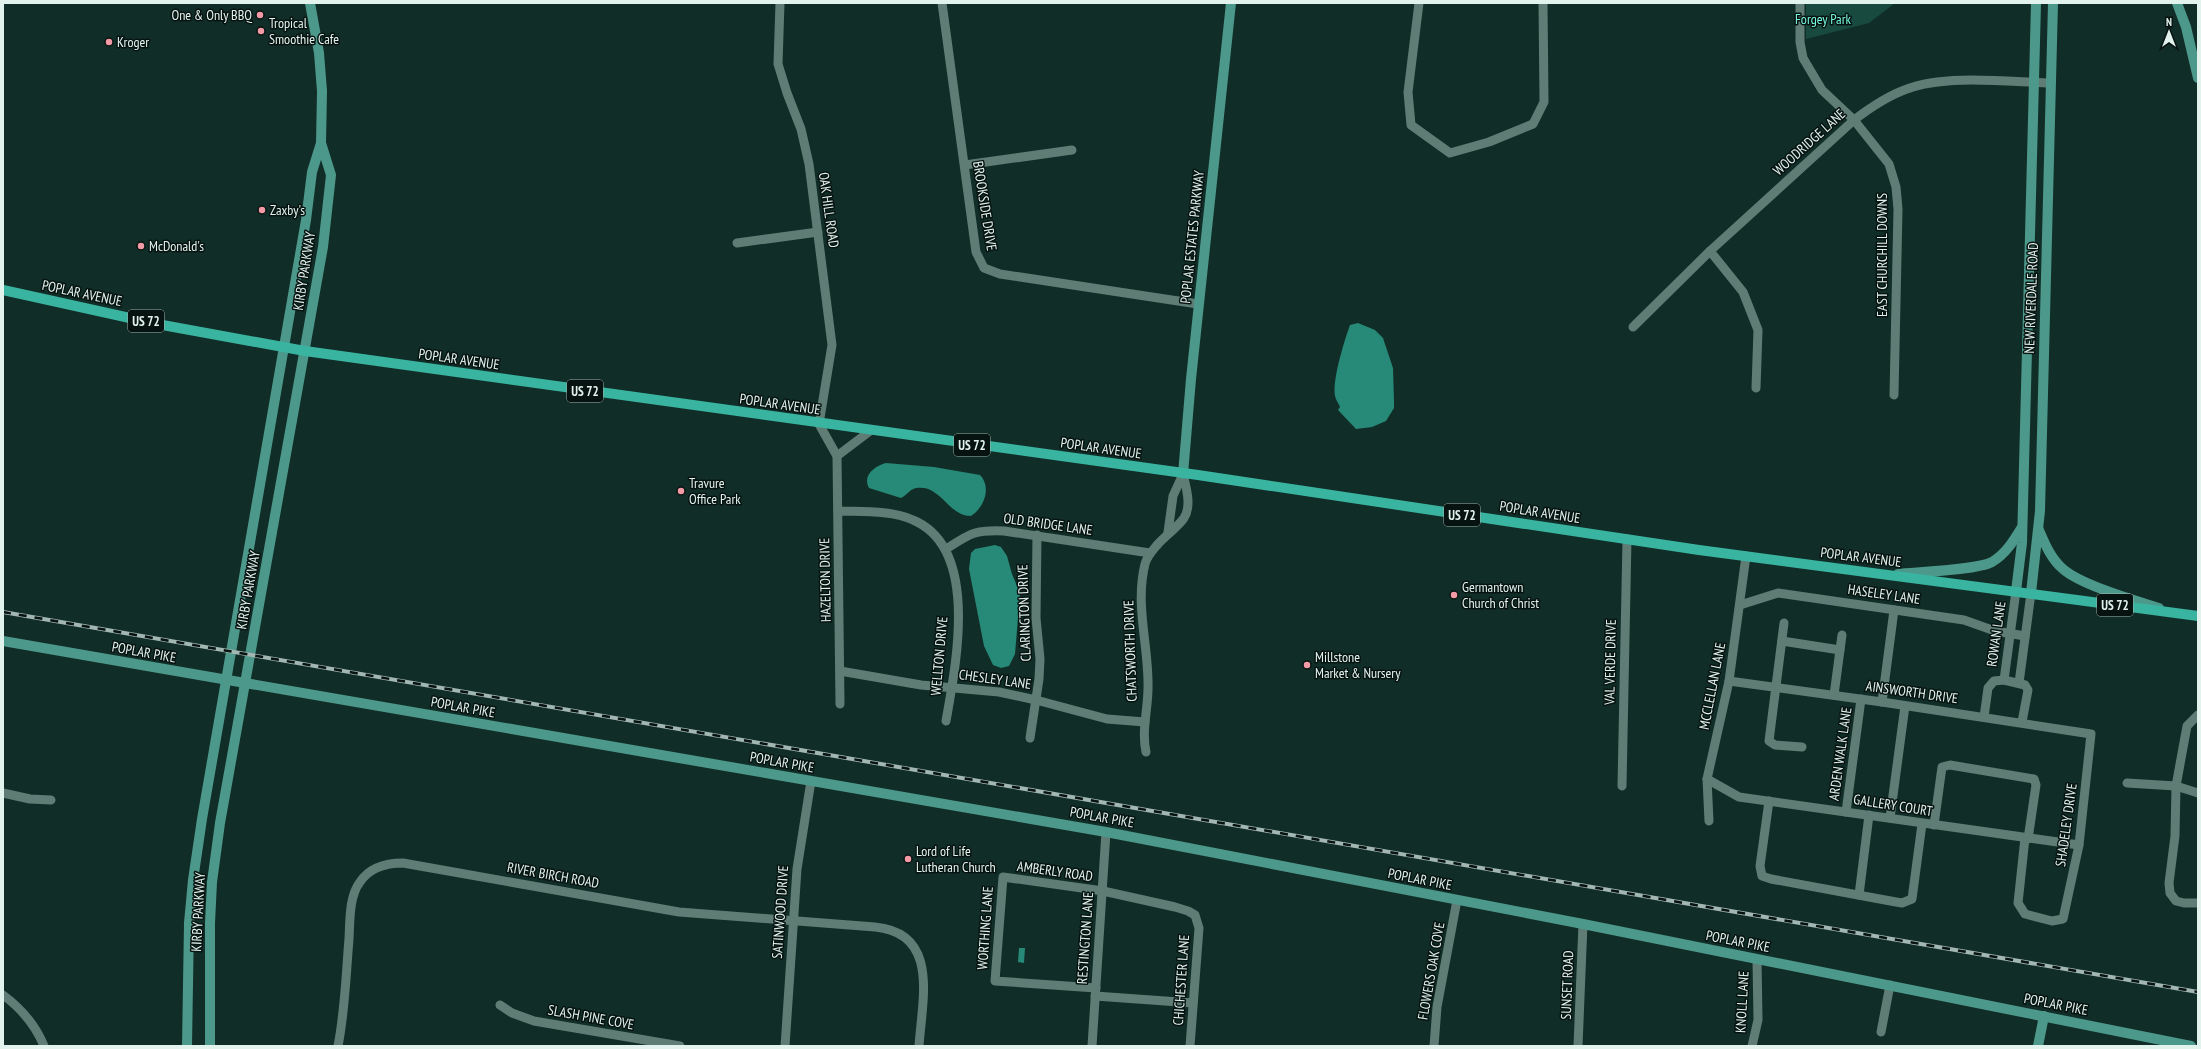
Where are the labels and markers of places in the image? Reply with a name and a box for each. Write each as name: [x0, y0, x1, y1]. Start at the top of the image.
place label: One & Only BBQ: [171, 6, 252, 24]
marker: One & Only BBQ: [255, 10, 265, 20]
place label: Tropical Smoothie Cafe: [269, 14, 339, 48]
marker: Tropical Smoothie Cafe: [256, 26, 266, 36]
place label: Kroger: [117, 33, 149, 51]
marker: Kroger: [104, 37, 114, 47]
place label: Zaxby's: [270, 201, 305, 219]
marker: Zaxby's: [257, 205, 267, 215]
place label: McDonald's: [149, 237, 204, 255]
marker: McDonald's: [136, 241, 146, 251]
place label: Travure Office Park: [689, 474, 741, 508]
marker: Travure Office Park: [676, 486, 686, 496]
place label: Germantown Church of Christ: [1462, 578, 1539, 612]
marker: Germantown Church of Christ: [1449, 590, 1459, 600]
place label: Millstone Market & Nursery: [1315, 648, 1401, 682]
marker: Millstone Market & Nursery: [1302, 660, 1312, 670]
place label: Lord of Life Lutheran Church: [916, 842, 996, 876]
marker: Lord of Life Lutheran Church: [903, 854, 913, 864]

